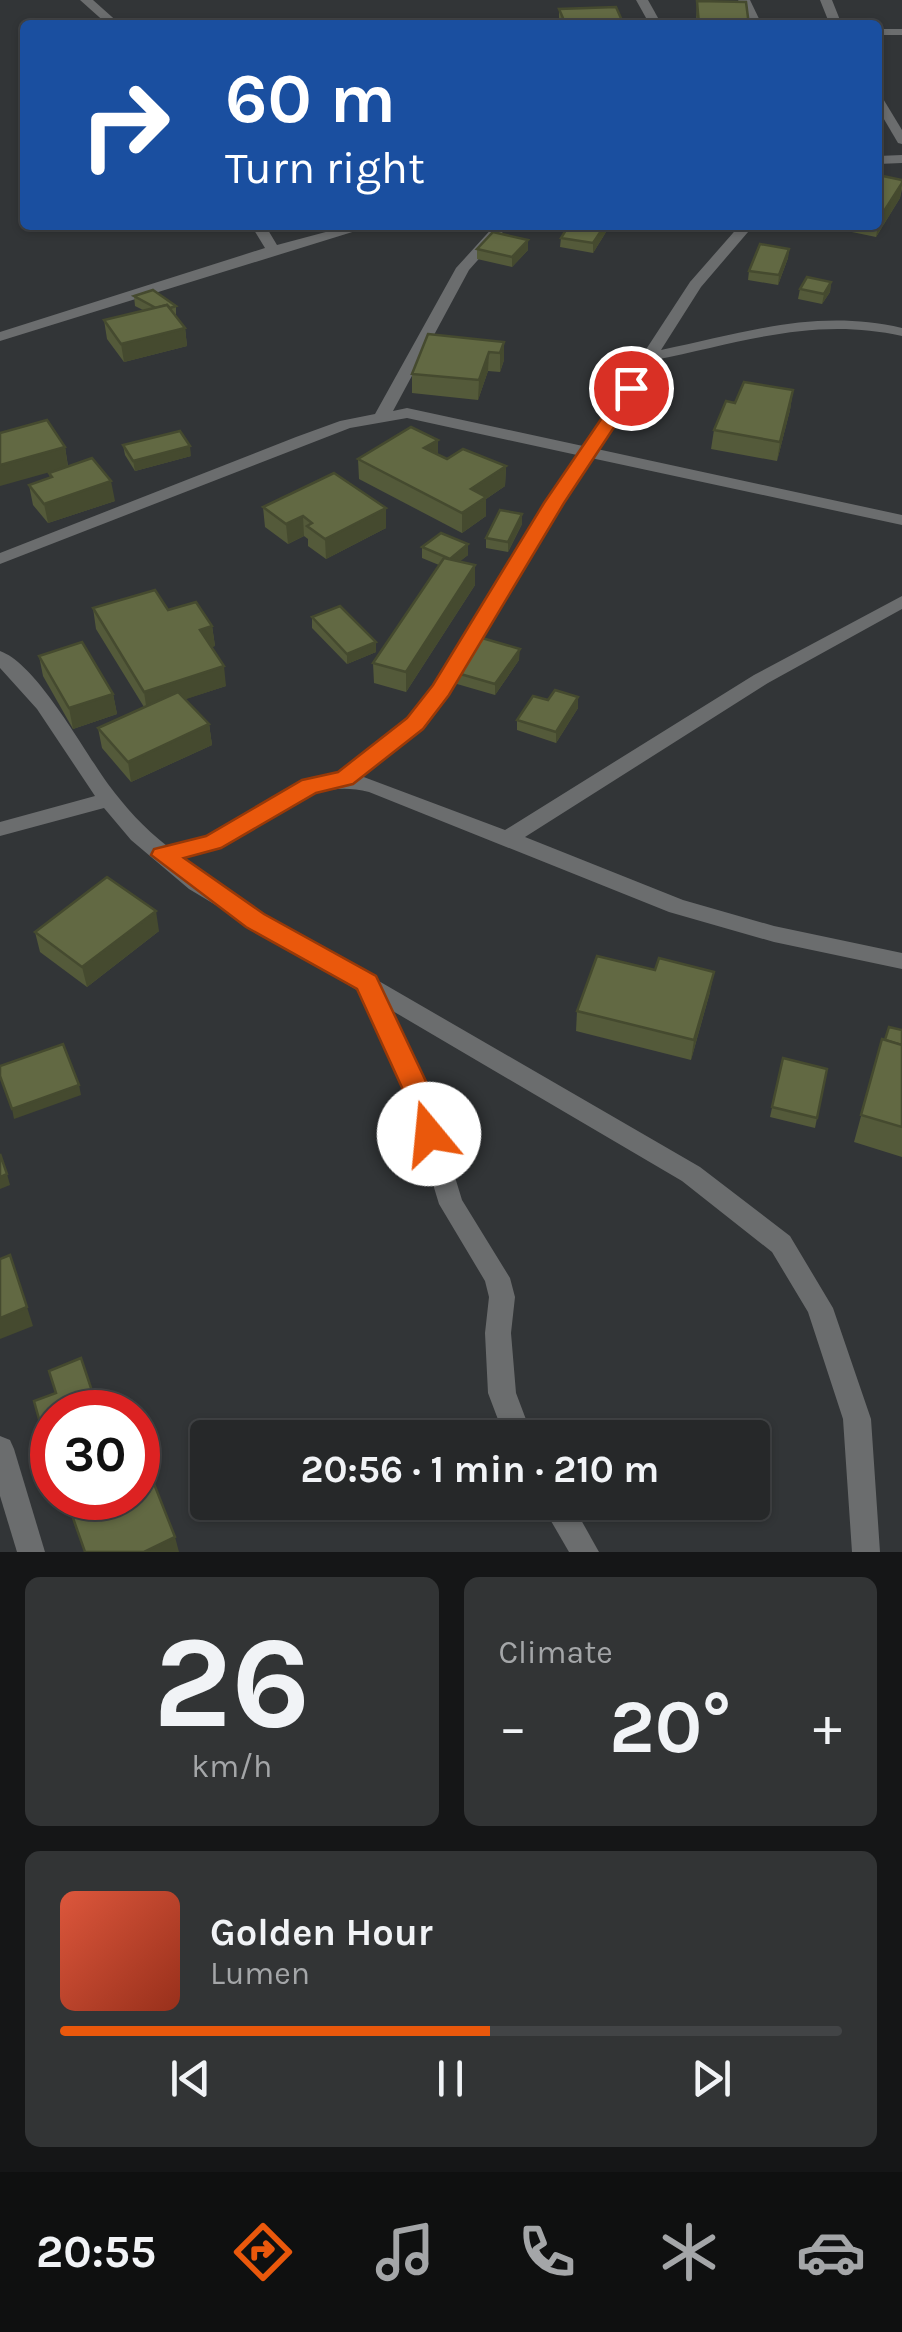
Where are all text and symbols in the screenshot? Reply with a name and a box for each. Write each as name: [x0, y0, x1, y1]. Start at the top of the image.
text: 60 m: [225, 58, 396, 140]
icon: right: [60, 60, 190, 190]
text: Turn right: [225, 142, 425, 194]
pin: [589, 346, 674, 431]
icon: arrive: [604, 361, 659, 416]
position arrow: [377, 1082, 481, 1186]
speed limit sign: 30: [30, 1390, 160, 1520]
text: 20:56 · 1 min · 210 m: [301, 1447, 659, 1492]
text: 26: [153, 1607, 311, 1759]
text: Climate: [499, 1634, 613, 1671]
text: 20°: [609, 1683, 731, 1771]
text: −: [499, 1695, 527, 1759]
text: +: [813, 1695, 842, 1759]
text: km/h: [191, 1748, 272, 1785]
text: Golden Hour: [210, 1910, 433, 1955]
text: Lumen: [210, 1955, 310, 1992]
icon: previous: [163, 2051, 218, 2106]
icon: pause: [423, 2051, 478, 2106]
icon: next: [684, 2051, 739, 2106]
icon: directions: [228, 2217, 298, 2287]
icon: music: [370, 2217, 440, 2287]
icon: phone: [512, 2217, 582, 2287]
icon: climate: [654, 2217, 724, 2287]
icon: car: [796, 2217, 866, 2287]
text: 20:55: [36, 2226, 156, 2278]

